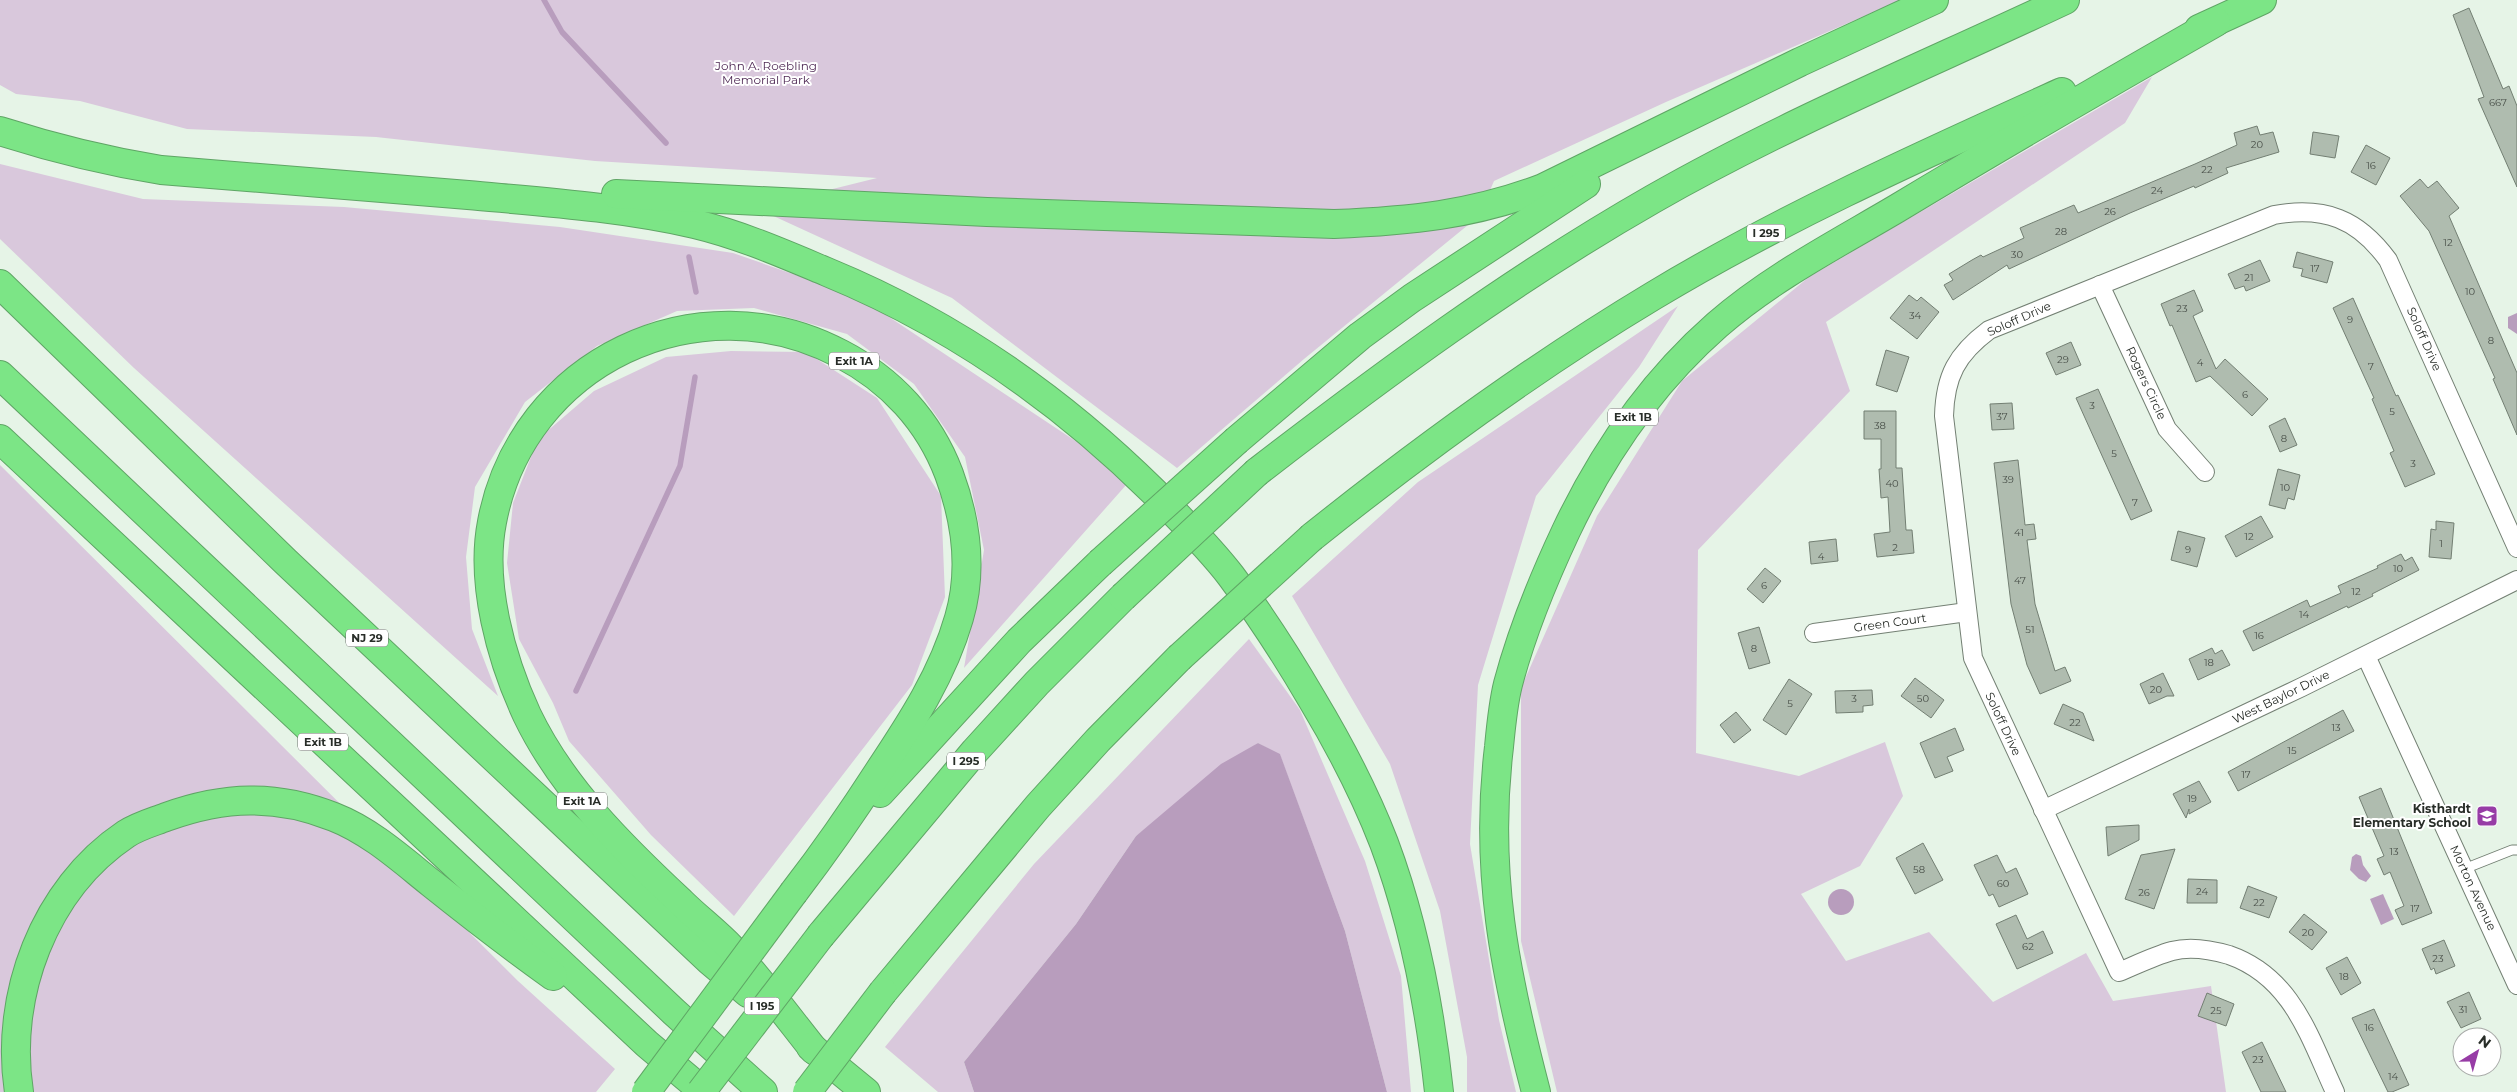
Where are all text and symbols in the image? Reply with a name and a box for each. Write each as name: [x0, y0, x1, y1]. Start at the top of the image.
park label: John A. Roebling Memorial Park: [714, 58, 817, 87]
house number: 667: [2489, 96, 2507, 109]
house number: 20: [2251, 138, 2264, 151]
house number: 16: [2366, 159, 2376, 172]
house number: 22: [2201, 163, 2213, 176]
house number: 24: [2151, 184, 2163, 197]
house number: 26: [2104, 205, 2116, 218]
road number: I 295: [1747, 224, 1785, 242]
house number: 28: [2055, 225, 2067, 238]
house number: 12: [2443, 236, 2453, 249]
house number: 30: [2011, 248, 2024, 261]
house number: 17: [2310, 262, 2320, 275]
house number: 21: [2244, 271, 2254, 284]
house number: 10: [2465, 285, 2475, 298]
street label: Soloff Drive: [1984, 298, 2053, 339]
house number: 23: [2176, 302, 2188, 315]
street label: Soloff Drive: [2404, 304, 2445, 373]
house number: 34: [1909, 309, 1922, 322]
house number: 9: [2347, 313, 2353, 326]
house number: 8: [2488, 334, 2494, 347]
street label: Rogers Circle: [2123, 344, 2170, 422]
road number: Exit 1A: [829, 352, 879, 370]
house number: 29: [2057, 353, 2069, 366]
house number: 4: [2197, 356, 2204, 369]
house number: 7: [2368, 360, 2374, 373]
house number: 6: [2242, 388, 2248, 401]
house number: 3: [2089, 399, 2095, 412]
house number: 5: [2389, 405, 2395, 418]
road number: Exit 1B: [1608, 408, 1658, 426]
house number: 37: [1996, 410, 2008, 423]
house number: 38: [1874, 419, 1886, 432]
house number: 8: [2281, 432, 2287, 445]
house number: 5: [2111, 447, 2117, 460]
house number: 3: [2410, 457, 2416, 470]
house number: 39: [2002, 473, 2014, 486]
house number: 40: [1885, 477, 1899, 490]
house number: 10: [2280, 481, 2290, 494]
house number: 7: [2132, 496, 2138, 509]
house number: 41: [2014, 526, 2024, 539]
house number: 12: [2244, 530, 2254, 543]
house number: 1: [2439, 537, 2443, 550]
house number: 2: [1892, 541, 1898, 554]
house number: 9: [2185, 543, 2191, 556]
house number: 4: [1818, 550, 1825, 563]
house number: 10: [2393, 562, 2403, 575]
house number: 47: [2014, 574, 2026, 587]
house number: 6: [1761, 579, 1767, 592]
house number: 12: [2351, 585, 2361, 598]
house number: 14: [2299, 608, 2309, 621]
street label: Green Court: [1853, 610, 1927, 635]
house number: 51: [2025, 623, 2035, 636]
house number: 16: [2254, 629, 2264, 642]
road number: NJ 29: [346, 630, 388, 646]
house number: 8: [1751, 642, 1757, 655]
house number: 18: [2204, 656, 2214, 669]
street label: West Baylor Drive: [2230, 667, 2332, 727]
house number: 20: [2150, 683, 2163, 696]
street label: Soloff Drive: [1982, 690, 2025, 758]
house number: 3: [1851, 692, 1857, 705]
house number: 50: [1917, 692, 1930, 705]
house number: 5: [1787, 697, 1793, 710]
house number: 22: [2069, 716, 2081, 729]
house number: 13: [2331, 721, 2341, 734]
road number: Exit 1B: [298, 734, 348, 750]
house number: 15: [2287, 744, 2297, 757]
road number: I 295: [947, 752, 985, 769]
house number: 17: [2241, 768, 2251, 781]
road number: Exit 1A: [557, 792, 607, 809]
house number: 19: [2187, 792, 2197, 805]
place label: Kisthardt Elementary School: [2353, 801, 2472, 830]
school or university icon: Kisthardt Elementary School: [2475, 804, 2499, 828]
street label: Morton Avenue: [2447, 843, 2500, 933]
house number: 13: [2389, 845, 2399, 858]
house number: 58: [1913, 863, 1925, 876]
house number: 60: [1997, 877, 2010, 890]
house number: 24: [2196, 885, 2208, 898]
house number: 26: [2138, 886, 2150, 899]
house number: 22: [2253, 896, 2265, 909]
house number: 17: [2410, 902, 2420, 915]
house number: 20: [2302, 926, 2315, 939]
house number: 62: [2022, 940, 2034, 953]
house number: 23: [2432, 952, 2444, 965]
house number: 18: [2339, 970, 2349, 983]
road number: I 195: [744, 998, 780, 1014]
house number: 31: [2458, 1003, 2468, 1016]
house number: 25: [2210, 1004, 2222, 1017]
house number: 16: [2364, 1021, 2374, 1034]
north arrow: [2452, 1027, 2502, 1077]
text: N: [2475, 1031, 2495, 1052]
house number: 23: [2252, 1053, 2264, 1066]
house number: 14: [2388, 1070, 2398, 1083]

